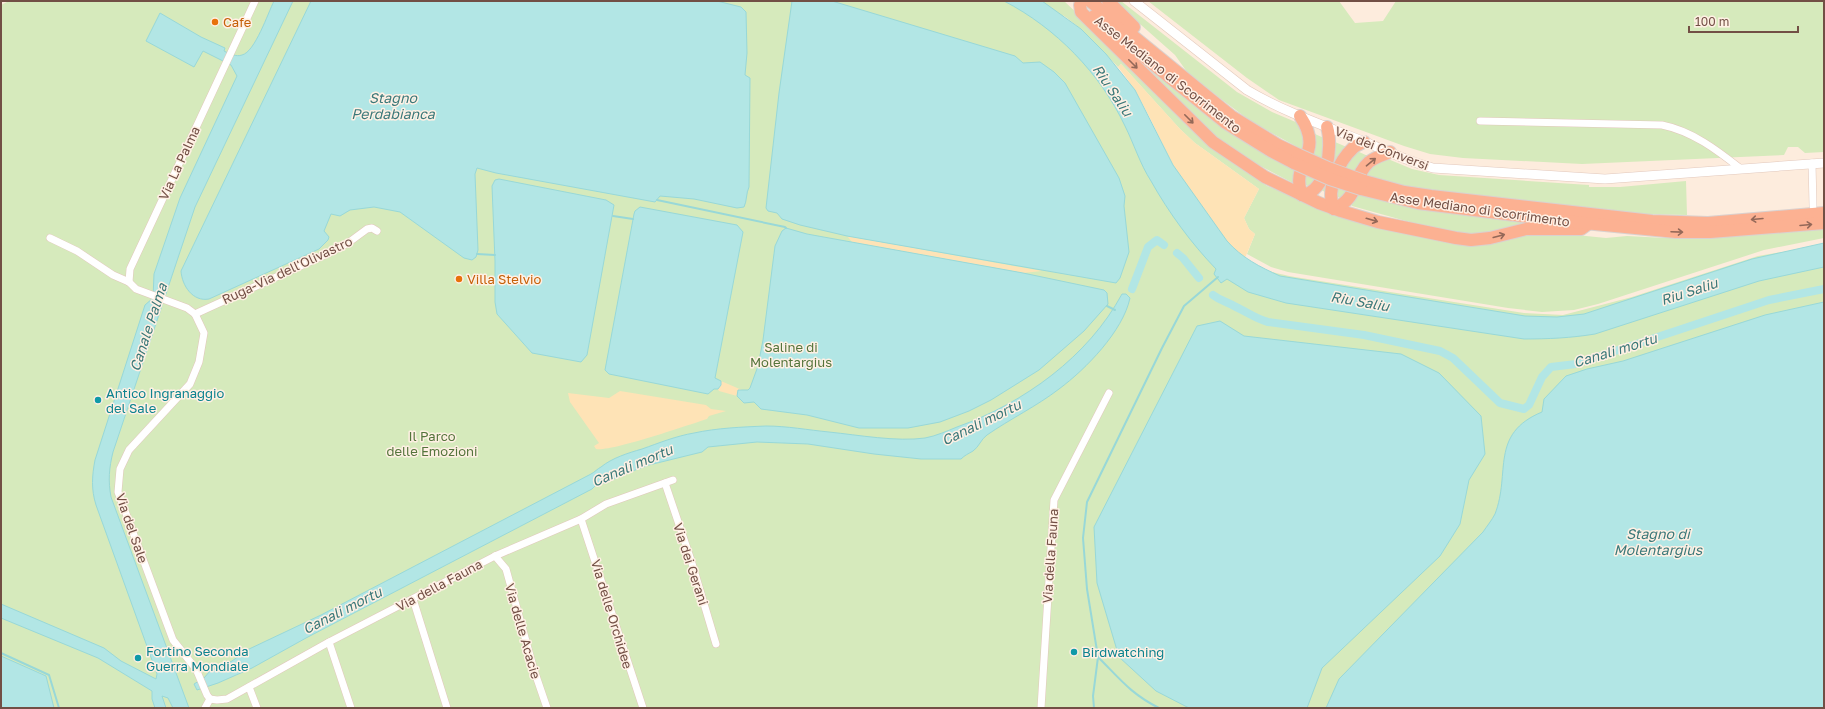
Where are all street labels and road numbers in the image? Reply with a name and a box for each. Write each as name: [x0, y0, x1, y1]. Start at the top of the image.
street label: Asse Mediano di Scorrimento: [1092, 12, 1245, 136]
street label: Via dei Conversi: [1333, 123, 1431, 173]
street label: Via La Palma: [155, 124, 203, 202]
street label: Asse Mediano di Scorrimento: [1389, 188, 1571, 230]
street label: Ruga-Via dell'Olivastro: [219, 233, 355, 307]
street label: Via del Sale: [113, 491, 151, 565]
street label: Via della Fauna: [1039, 508, 1061, 604]
street label: Via dei Gerani: [670, 521, 712, 607]
street label: Via della Fauna: [393, 556, 485, 614]
street label: Via delle Orchidee: [588, 557, 636, 671]
street label: Via delle Acacie: [502, 581, 544, 681]

